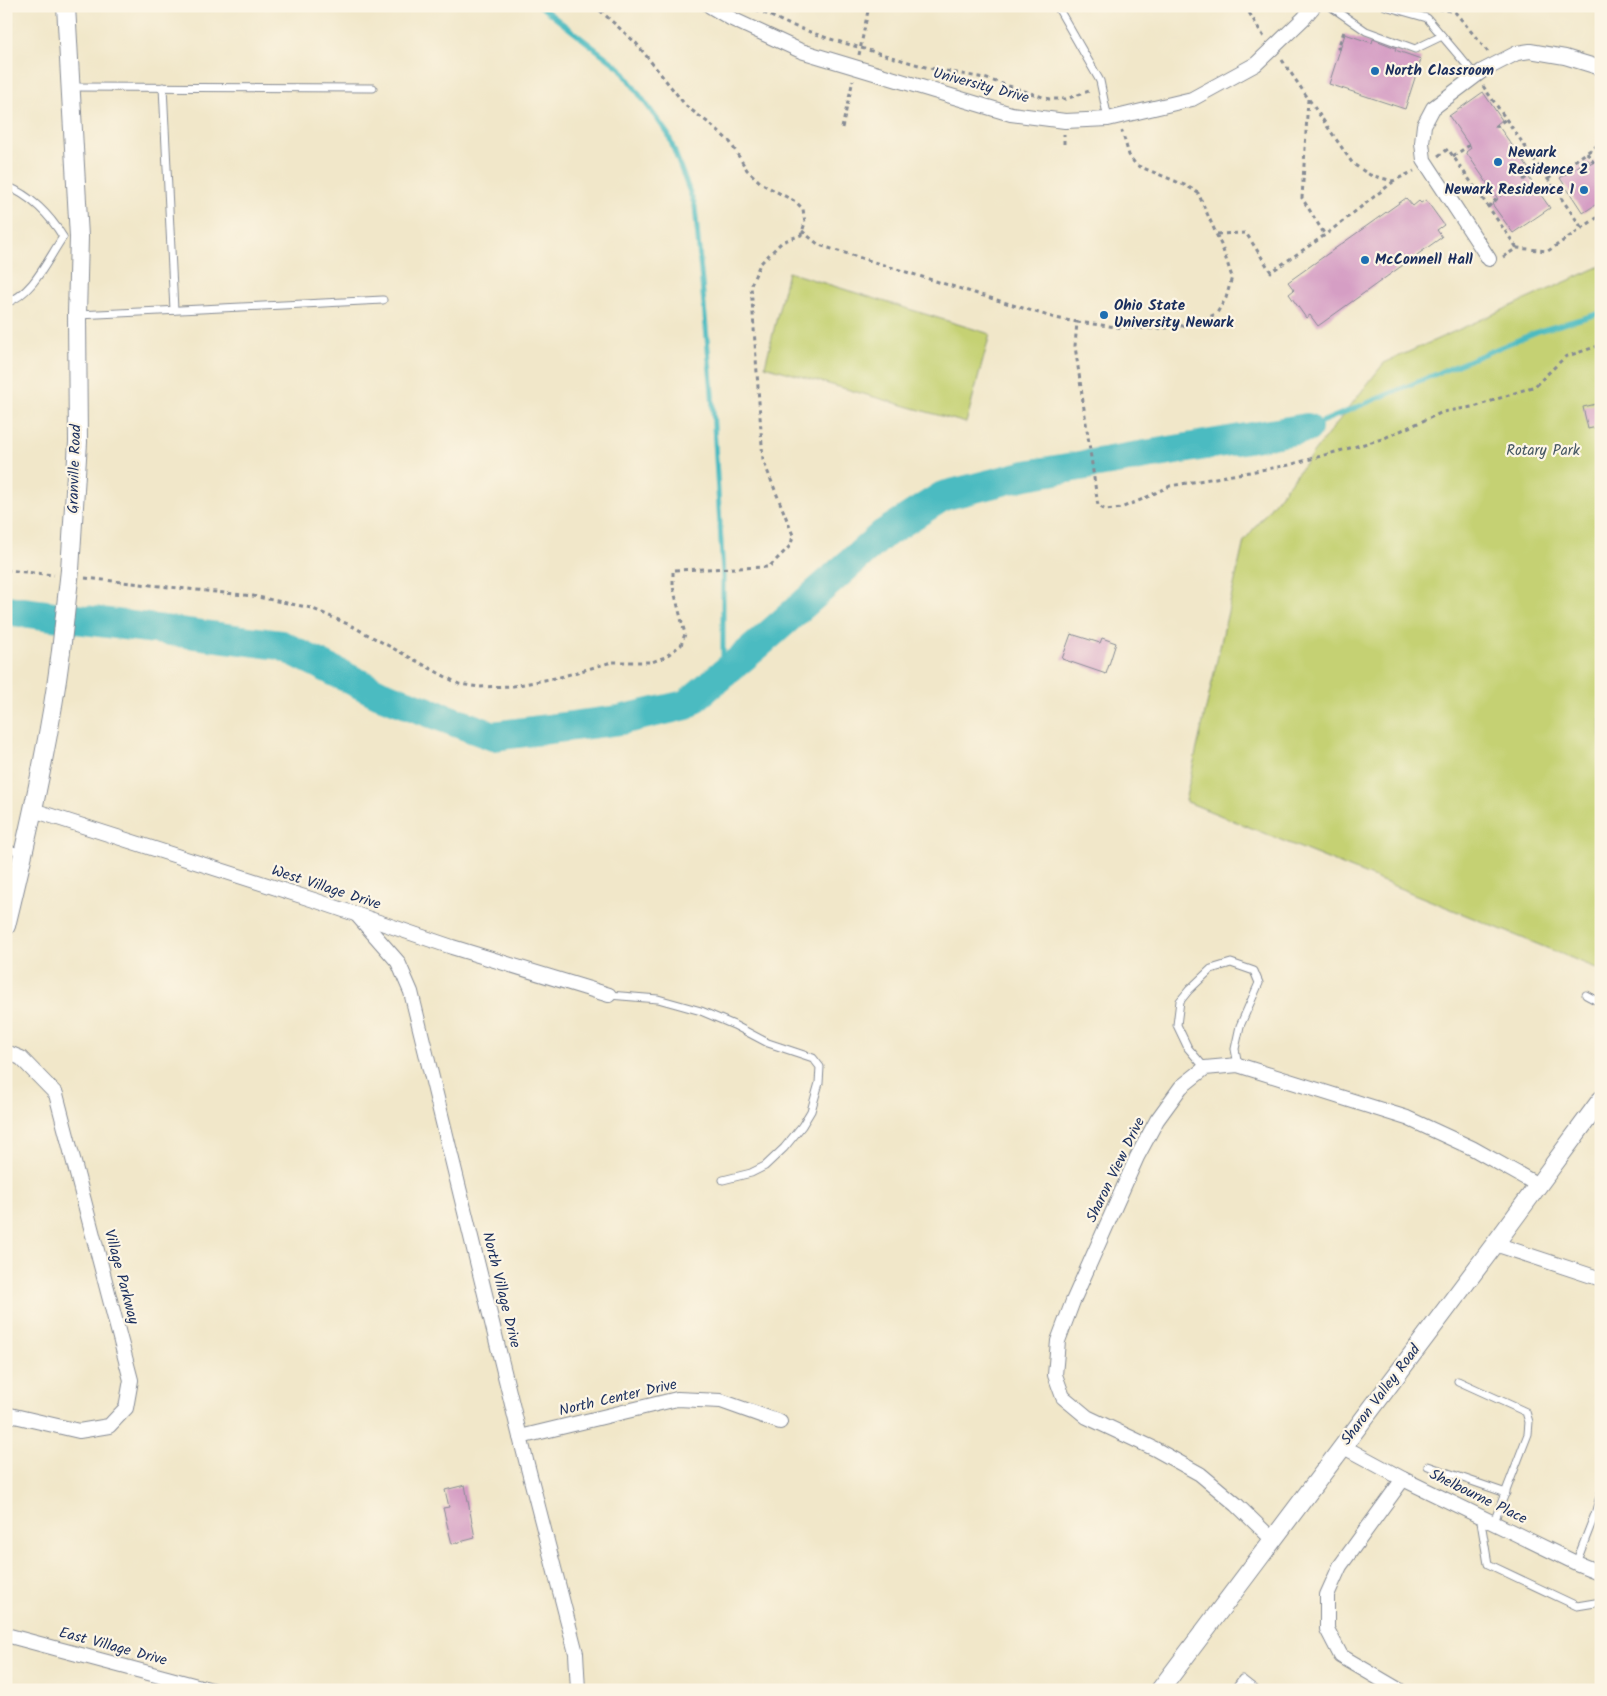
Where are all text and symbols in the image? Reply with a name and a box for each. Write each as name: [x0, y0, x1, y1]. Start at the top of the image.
place label: North Classroom: [1385, 59, 1494, 83]
street label: University Drive: [930, 62, 1032, 110]
marker: North Classroom: [1369, 65, 1381, 77]
place label: Newark Residence 2: [1508, 141, 1588, 182]
marker: Newark Residence 2: [1492, 156, 1504, 168]
place label: Newark Residence 1: [1444, 178, 1574, 202]
marker: Newark Residence 1: [1578, 184, 1590, 196]
place label: McConnell Hall: [1375, 248, 1473, 272]
marker: McConnell Hall: [1359, 254, 1371, 266]
place label: Ohio State University Newark: [1114, 294, 1234, 335]
marker: Ohio State University Newark: [1098, 309, 1110, 321]
street label: Granville Road: [61, 423, 89, 514]
park label: Rotary Park: [1506, 439, 1581, 463]
street label: West Village Drive: [268, 859, 384, 917]
street label: Sharon View Drive: [1080, 1113, 1152, 1227]
street label: Village Parkway: [97, 1227, 145, 1328]
street label: North Village Drive: [475, 1229, 527, 1351]
street label: Sharon Valley Road: [1335, 1339, 1427, 1451]
street label: North Center Drive: [557, 1373, 680, 1423]
street label: Shelbourne Place: [1425, 1463, 1531, 1531]
street label: East Village Drive: [56, 1621, 170, 1673]

